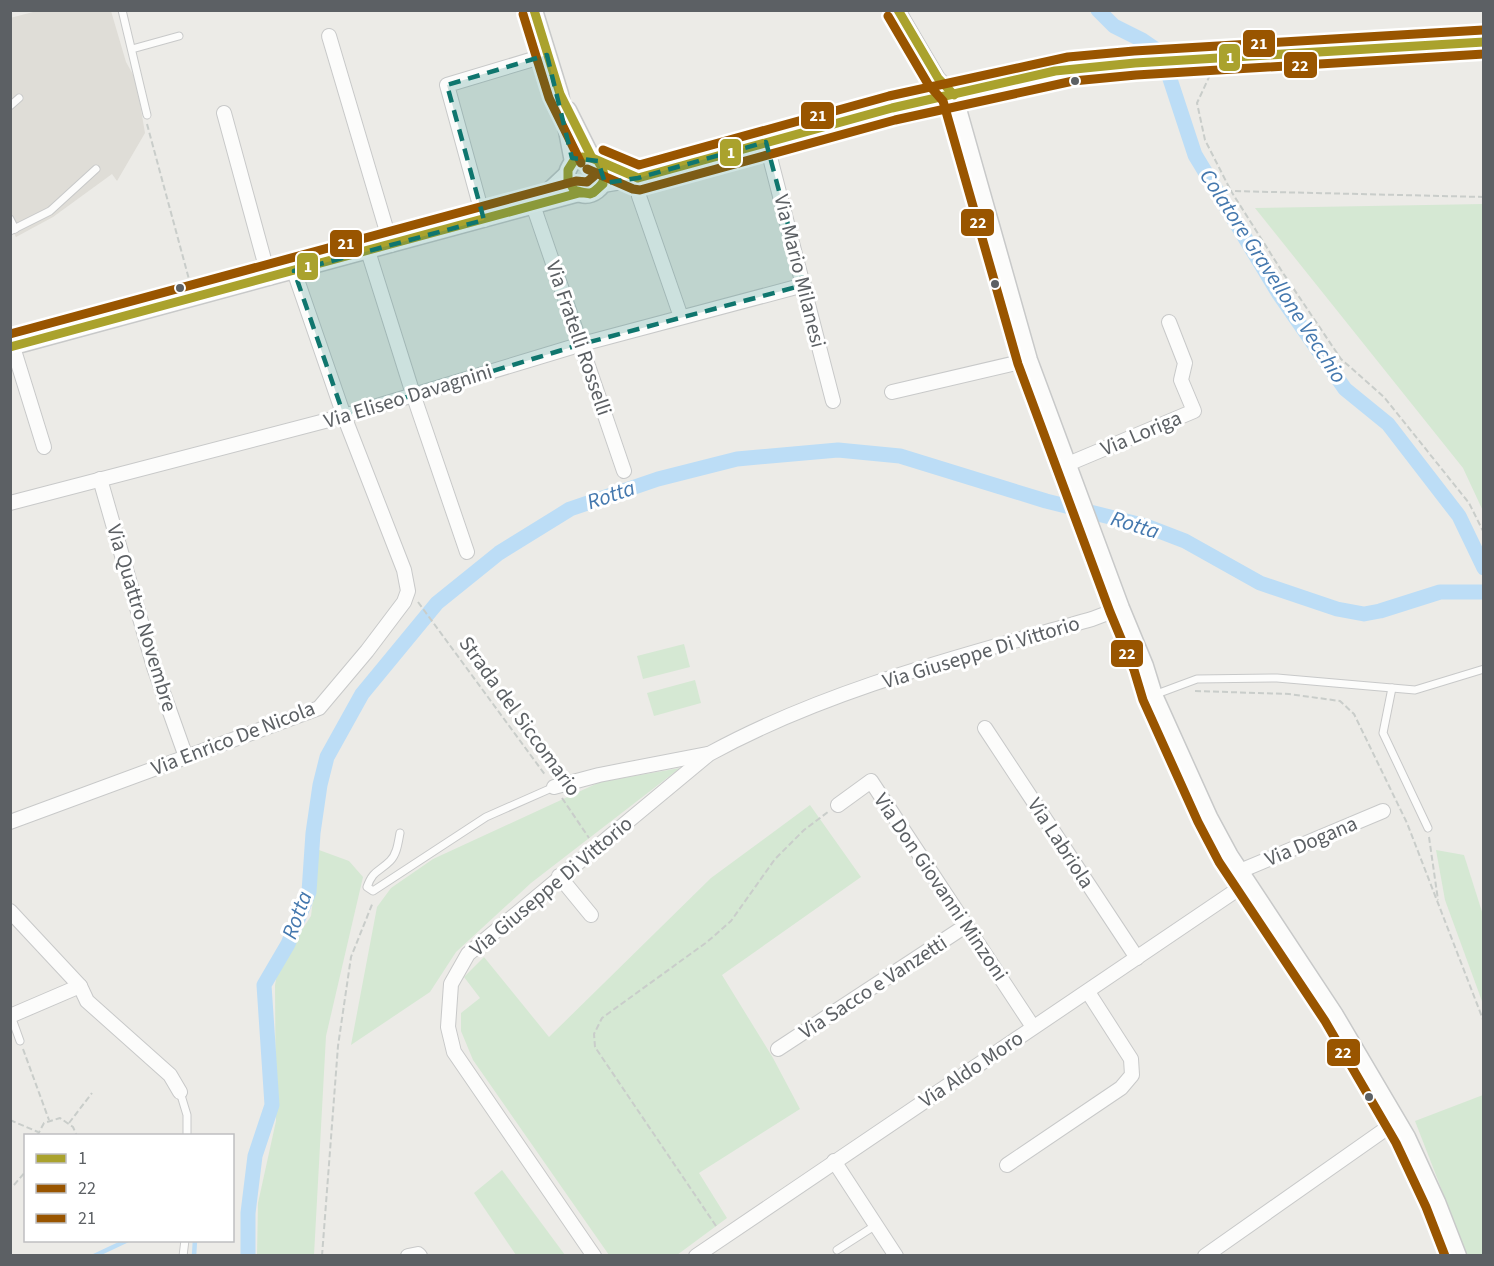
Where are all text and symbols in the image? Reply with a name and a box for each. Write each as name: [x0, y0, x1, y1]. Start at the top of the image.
line badge: 21: [1242, 29, 1276, 58]
text: 21: [1251, 33, 1267, 55]
line badge: 1: [1218, 43, 1241, 72]
text: 1: [1226, 47, 1234, 69]
line badge: 22: [1283, 51, 1318, 79]
text: 22: [1292, 55, 1308, 77]
unlabelled marker: [1069, 75, 1081, 87]
line badge: 21: [800, 101, 835, 130]
text: 21: [810, 105, 826, 127]
line badge: 1: [719, 138, 742, 167]
text: 1: [727, 142, 735, 164]
water label: Colatore Gravellone Vecchio: [1192, 162, 1354, 390]
street label: Via Mario Milanesi: [766, 191, 834, 351]
line badge: 22: [960, 208, 995, 237]
text: 22: [970, 212, 986, 234]
line badge: 21: [329, 229, 363, 258]
text: 21: [338, 233, 354, 255]
line badge: 1: [296, 252, 319, 281]
text: 1: [304, 256, 312, 278]
street label: Via Fratelli Rosselli: [538, 256, 620, 420]
unlabelled marker: [989, 278, 1001, 290]
unlabelled marker: [174, 282, 186, 294]
street label: Via Eliseo Davagnini: [320, 356, 496, 436]
street label: Via Loriga: [1096, 403, 1186, 463]
water label: Rotta: [583, 472, 640, 518]
water label: Rotta: [1107, 503, 1163, 548]
street label: Via Quattro Novembre: [99, 521, 185, 715]
street label: Via Giuseppe Di Vittorio: [879, 608, 1083, 696]
street label: Strada del Siccomario: [452, 630, 588, 802]
line badge: 22: [1110, 639, 1144, 668]
text: 22: [1119, 643, 1135, 665]
street label: Via Enrico De Nicola: [147, 693, 319, 783]
street label: Via Don Giovanni Minzoni: [867, 787, 1015, 987]
street label: Via Labriola: [1020, 792, 1102, 894]
street label: Via Dogana: [1260, 808, 1362, 874]
street label: Via Giuseppe Di Vittorio: [463, 809, 639, 963]
water label: Rotta: [274, 886, 320, 944]
street label: Via Sacco e Vanzetti: [793, 928, 953, 1046]
street label: Via Aldo Moro: [913, 1023, 1029, 1115]
line badge: 22: [1326, 1038, 1361, 1067]
text: 22: [1335, 1042, 1351, 1064]
unlabelled marker: [1363, 1091, 1375, 1103]
legend: [24, 1134, 234, 1242]
text: 1: [78, 1146, 87, 1171]
text: 22: [78, 1176, 96, 1201]
text: 21: [78, 1206, 96, 1231]

